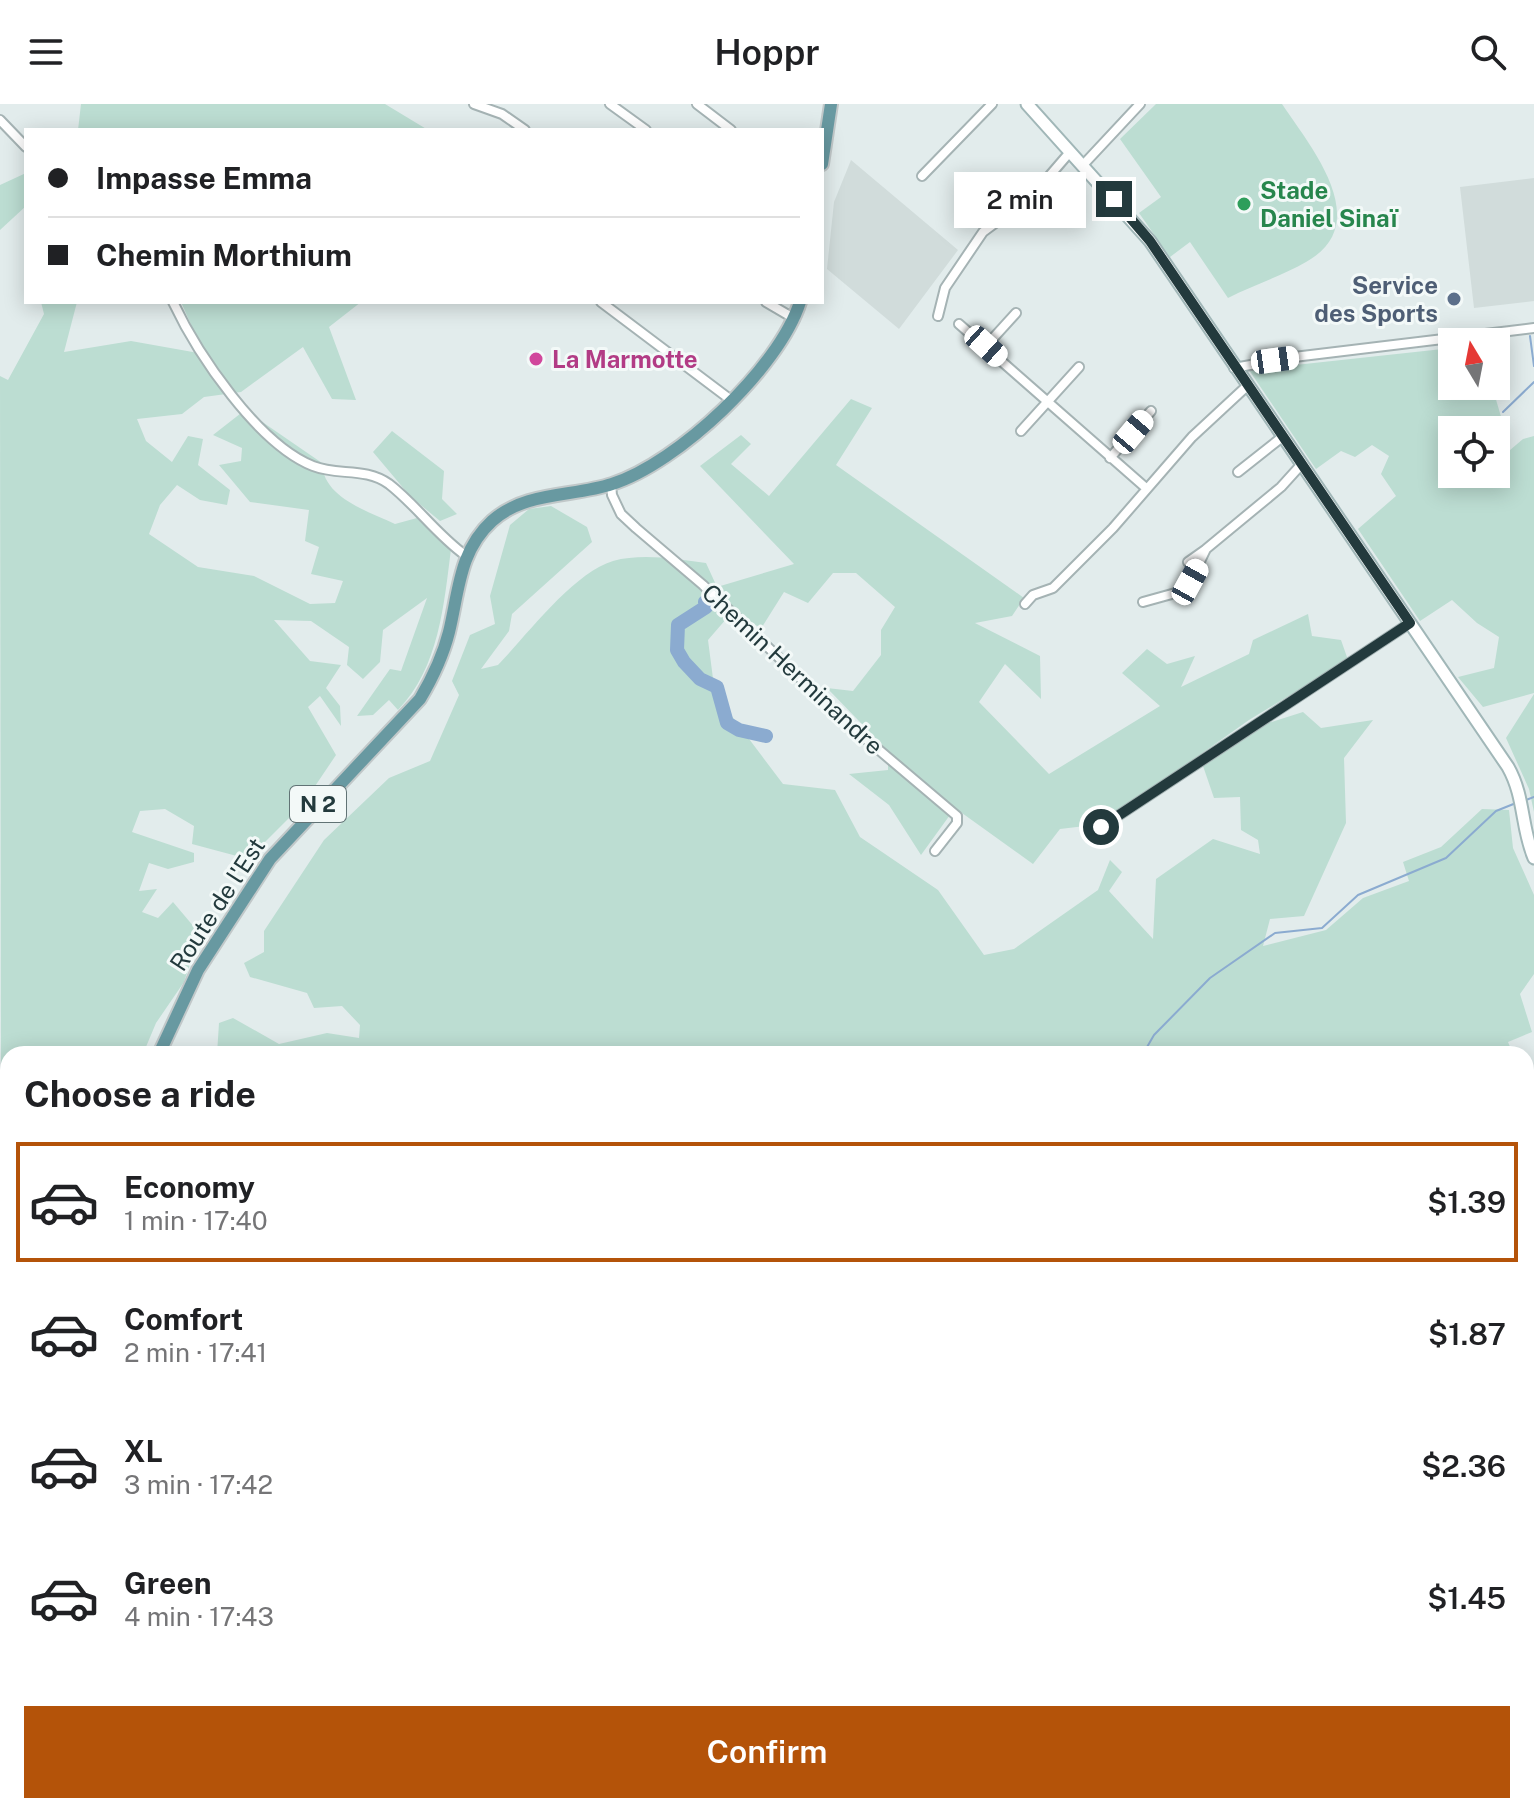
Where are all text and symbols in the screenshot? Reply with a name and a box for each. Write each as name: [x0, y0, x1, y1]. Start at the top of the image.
icon: menu: [24, 30, 68, 74]
icon: search: [1466, 30, 1510, 74]
text: Hoppr: [714, 31, 820, 73]
text: Impasse Emma: [96, 160, 312, 196]
callout: 2 min: [954, 171, 1086, 227]
place label: Stade Daniel Sinaï: [1260, 176, 1399, 232]
route end: [1096, 181, 1132, 217]
text: 2 min: [986, 184, 1054, 215]
marker: Stade Daniel Sinaï: [1235, 195, 1253, 213]
text: Chemin Morthium: [96, 237, 352, 273]
place label: Service des Sports: [1314, 271, 1438, 327]
marker: Service des Sports: [1445, 290, 1463, 308]
car: [960, 321, 1012, 371]
north arrow: [1438, 328, 1510, 400]
map controls: [1438, 328, 1510, 488]
place label: La Marmotte: [552, 345, 698, 373]
car: [1250, 345, 1300, 375]
marker: La Marmotte: [527, 350, 545, 368]
car: [1108, 406, 1158, 458]
button: locate: [1438, 416, 1510, 488]
car: [1168, 555, 1212, 609]
street label: Chemin Herminandre: [697, 578, 889, 760]
road number: N 2: [290, 786, 346, 822]
route start: [1083, 809, 1119, 845]
street label: Route de l'Est: [164, 832, 270, 976]
text: Choose a ride: [24, 1073, 256, 1115]
icon: car: [28, 1166, 100, 1238]
text: Economy: [124, 1169, 255, 1205]
text: $1.39: [1427, 1184, 1506, 1220]
text: 1 min · 17:40: [124, 1205, 268, 1236]
icon: car: [28, 1298, 100, 1370]
text: Comfort: [124, 1301, 243, 1337]
text: $1.87: [1428, 1316, 1506, 1352]
text: 2 min · 17:41: [124, 1337, 267, 1368]
icon: car: [28, 1430, 100, 1502]
text: XL: [124, 1433, 163, 1469]
text: $2.36: [1421, 1448, 1506, 1484]
text: 3 min · 17:42: [124, 1469, 273, 1500]
icon: car: [28, 1562, 100, 1634]
text: Green: [124, 1565, 211, 1601]
text: $1.45: [1427, 1580, 1506, 1616]
text: 4 min · 17:43: [124, 1601, 274, 1632]
button: Confirm: [24, 1706, 1510, 1798]

